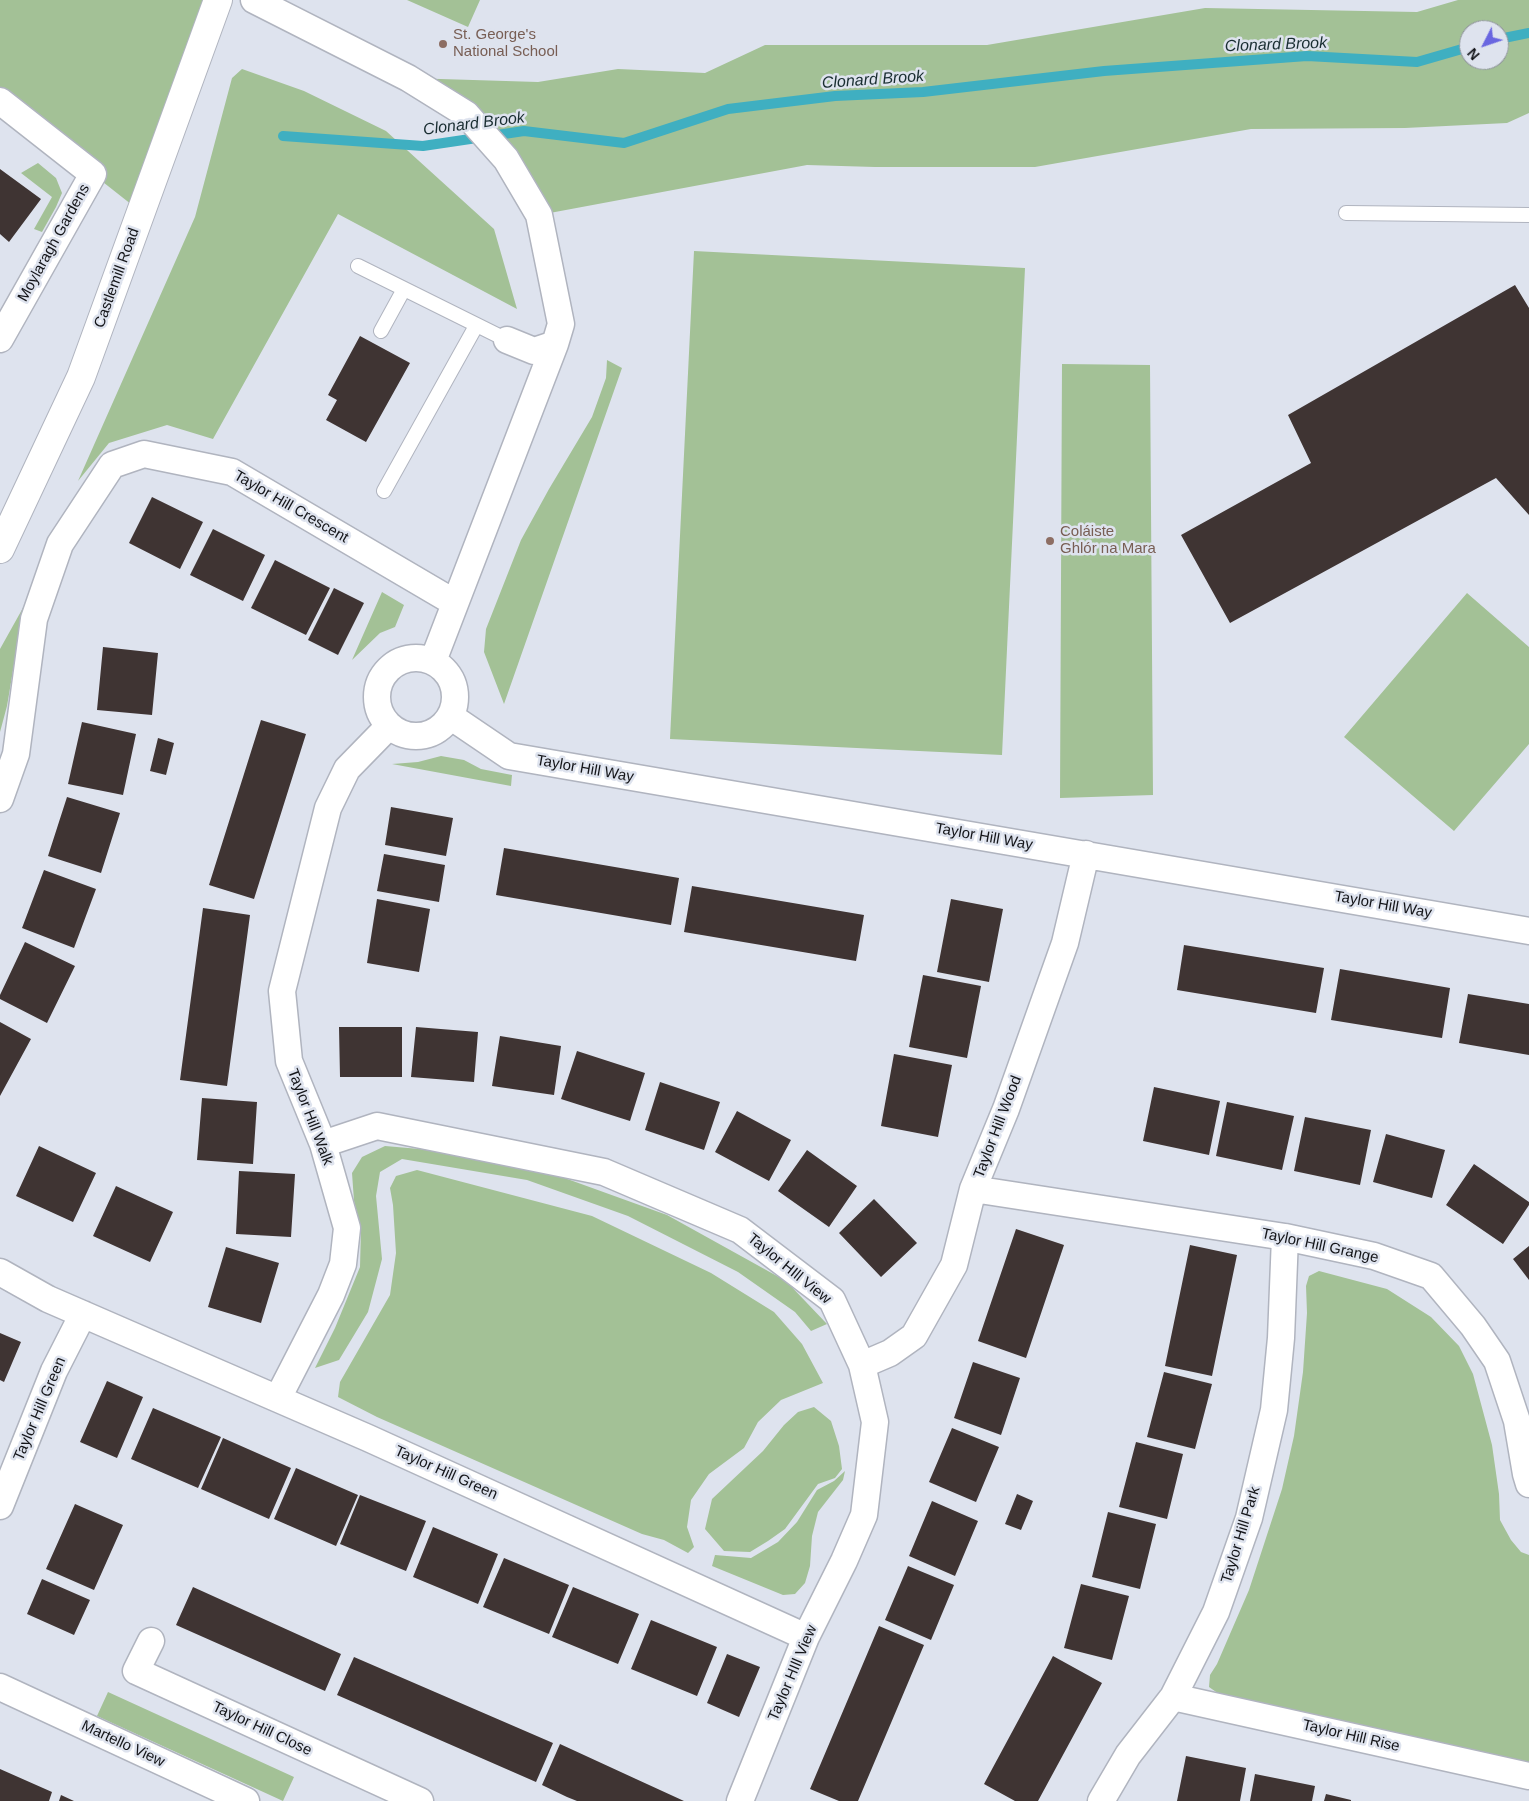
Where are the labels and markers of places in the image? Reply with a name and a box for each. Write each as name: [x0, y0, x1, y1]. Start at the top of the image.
place label: St. George's National School: [453, 26, 558, 61]
marker: St. George's National School: [437, 38, 449, 50]
place label: Coláiste Ghlór na Mara: [1060, 523, 1156, 558]
marker: Coláiste Ghlór na Mara: [1044, 535, 1056, 547]

